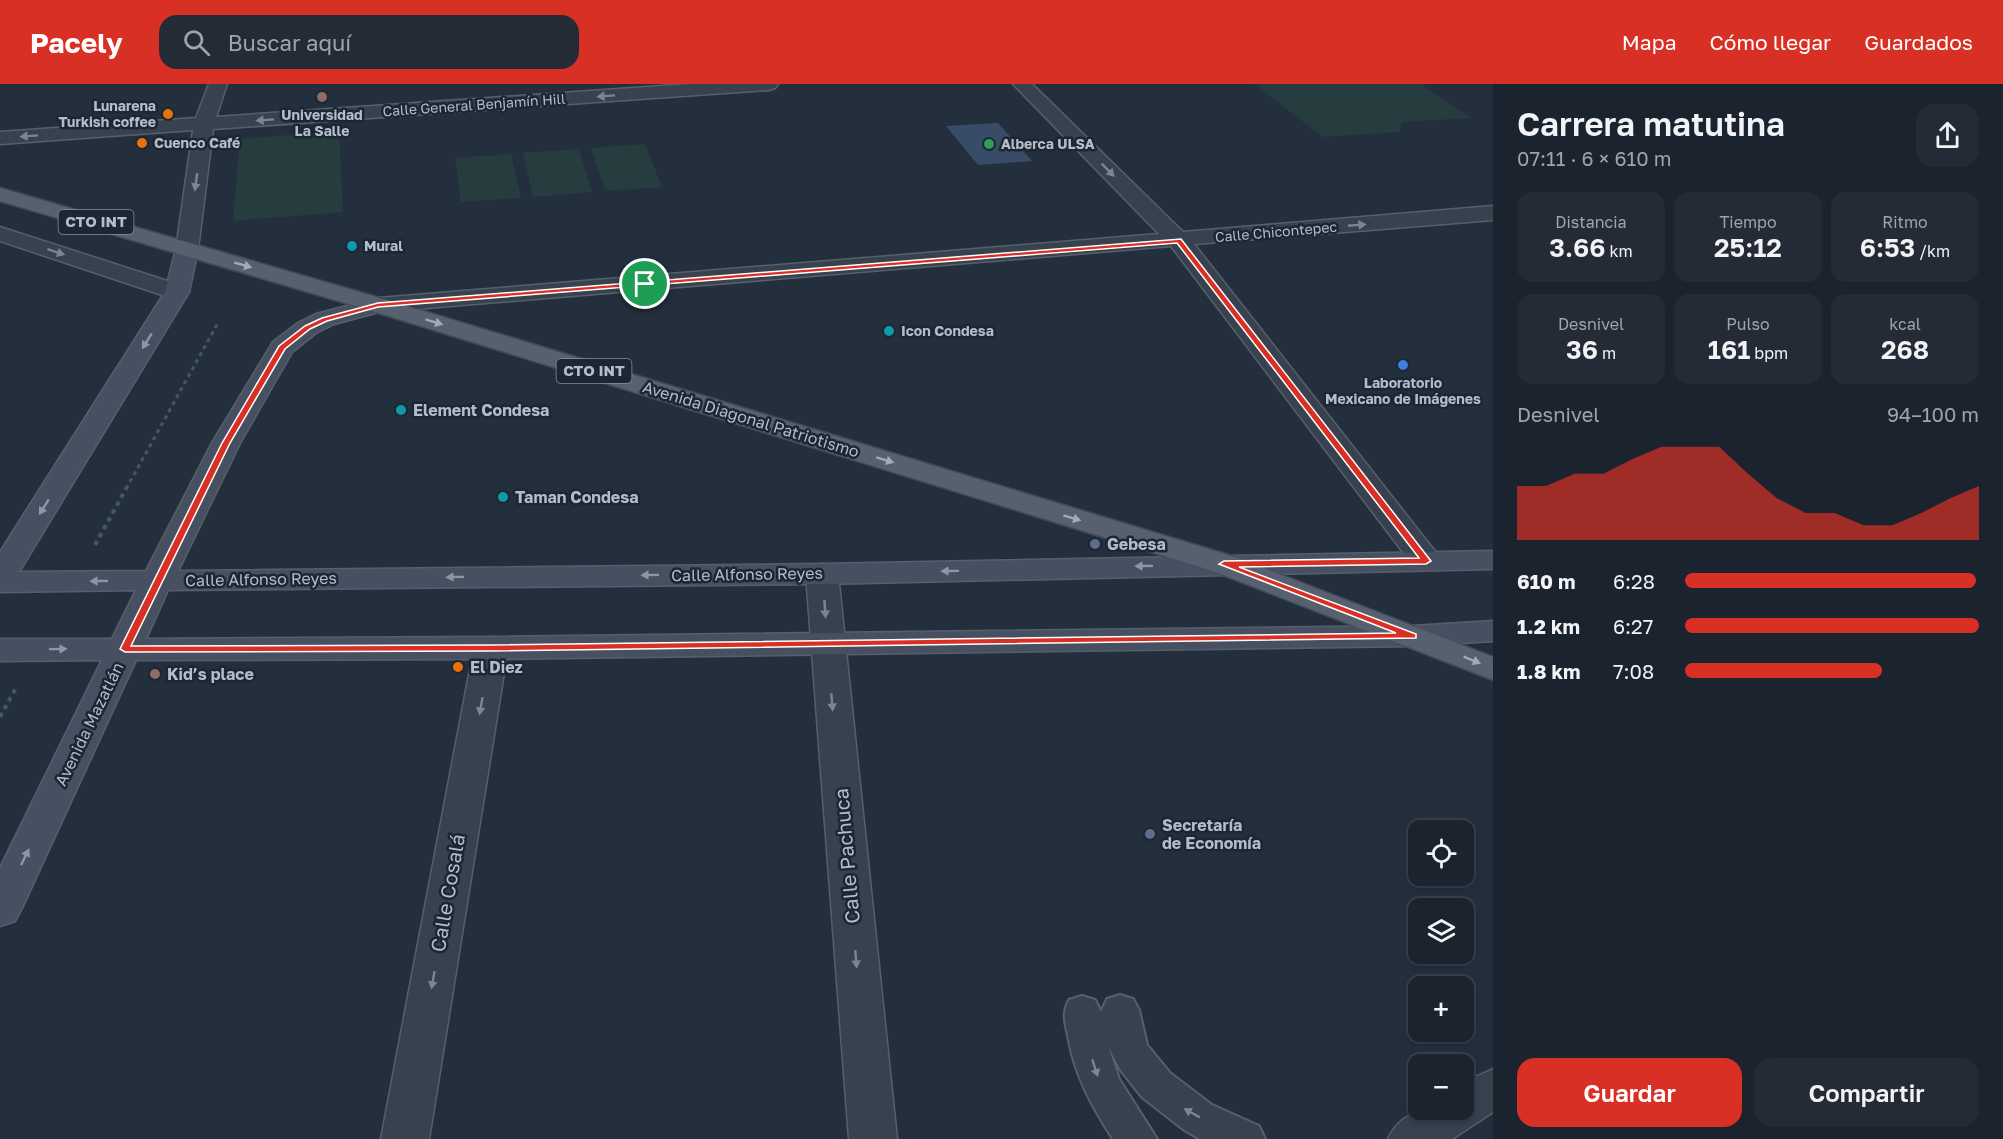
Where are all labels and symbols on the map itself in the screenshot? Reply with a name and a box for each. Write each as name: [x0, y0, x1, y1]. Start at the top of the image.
marker: Universidad La Salle: [315, 90, 329, 104]
street label: Calle General Benjamín Hill: [382, 90, 566, 119]
one-way arrow: [597, 91, 616, 100]
place label: Lunarena Turkish coffee: [59, 97, 156, 130]
place label: Universidad La Salle: [281, 106, 363, 139]
marker: Lunarena Turkish coffee: [161, 107, 175, 121]
one-way arrow: [256, 115, 275, 124]
one-way arrow: [19, 132, 38, 141]
place label: Cuenco Café: [154, 134, 240, 151]
place label: Alberca ULSA: [1001, 135, 1095, 152]
marker: Cuenco Café: [135, 136, 149, 150]
marker: Alberca ULSA: [982, 137, 996, 151]
one-way arrow: [1100, 162, 1114, 176]
one-way arrow: [192, 172, 201, 191]
road number: CTO INT: [58, 210, 134, 234]
street label: Calle Chicontepec: [1214, 218, 1338, 245]
one-way arrow: [1348, 220, 1367, 230]
place label: Mural: [364, 237, 403, 254]
marker: Mural: [345, 239, 359, 253]
one-way arrow: [47, 248, 65, 258]
pin: [619, 258, 670, 309]
one-way arrow: [234, 261, 252, 270]
one-way arrow: [425, 318, 443, 327]
place label: Icon Condesa: [901, 322, 994, 339]
marker: Icon Condesa: [882, 324, 896, 338]
one-way arrow: [141, 333, 152, 349]
marker: Laboratorio Mexicano de Imágenes: [1396, 358, 1410, 372]
road number: CTO INT: [556, 359, 632, 383]
place label: Laboratorio Mexicano de Imágenes: [1325, 374, 1481, 407]
street label: Avenida Diagonal Patriotismo: [640, 376, 862, 462]
place label: Element Condesa: [413, 400, 549, 420]
marker: Element Condesa: [394, 403, 408, 417]
one-way arrow: [876, 456, 894, 465]
place label: Taman Condesa: [515, 487, 639, 507]
marker: Taman Condesa: [496, 490, 510, 504]
one-way arrow: [38, 499, 49, 515]
one-way arrow: [1063, 513, 1081, 523]
place label: Gebesa: [1107, 534, 1166, 554]
marker: Gebesa: [1088, 537, 1102, 551]
one-way arrow: [1135, 561, 1154, 571]
street label: Calle Alfonso Reyes: [671, 563, 823, 585]
one-way arrow: [940, 566, 959, 576]
street label: Calle Alfonso Reyes: [185, 568, 337, 590]
one-way arrow: [640, 571, 659, 580]
one-way arrow: [445, 572, 464, 582]
one-way arrow: [89, 576, 108, 586]
one-way arrow: [820, 599, 829, 618]
one-way arrow: [49, 645, 68, 654]
one-way arrow: [1463, 656, 1481, 665]
place label: El Diez: [470, 657, 523, 677]
street label: Avenida Mazatlán: [50, 659, 128, 789]
marker: El Diez: [451, 660, 465, 674]
place label: Kid’s place: [167, 664, 254, 684]
marker: Kid’s place: [148, 667, 162, 681]
one-way arrow: [827, 692, 837, 711]
one-way arrow: [476, 696, 485, 715]
street label: Calle Pachuca: [828, 787, 864, 925]
place label: Secretaría de Economía: [1162, 815, 1261, 853]
marker: Secretaría de Economía: [1143, 827, 1157, 841]
street label: Calle Cosalá: [425, 832, 469, 954]
one-way arrow: [20, 848, 30, 866]
one-way arrow: [851, 949, 861, 968]
one-way arrow: [428, 971, 437, 990]
one-way arrow: [1091, 1059, 1101, 1077]
one-way arrow: [1184, 1108, 1200, 1119]

